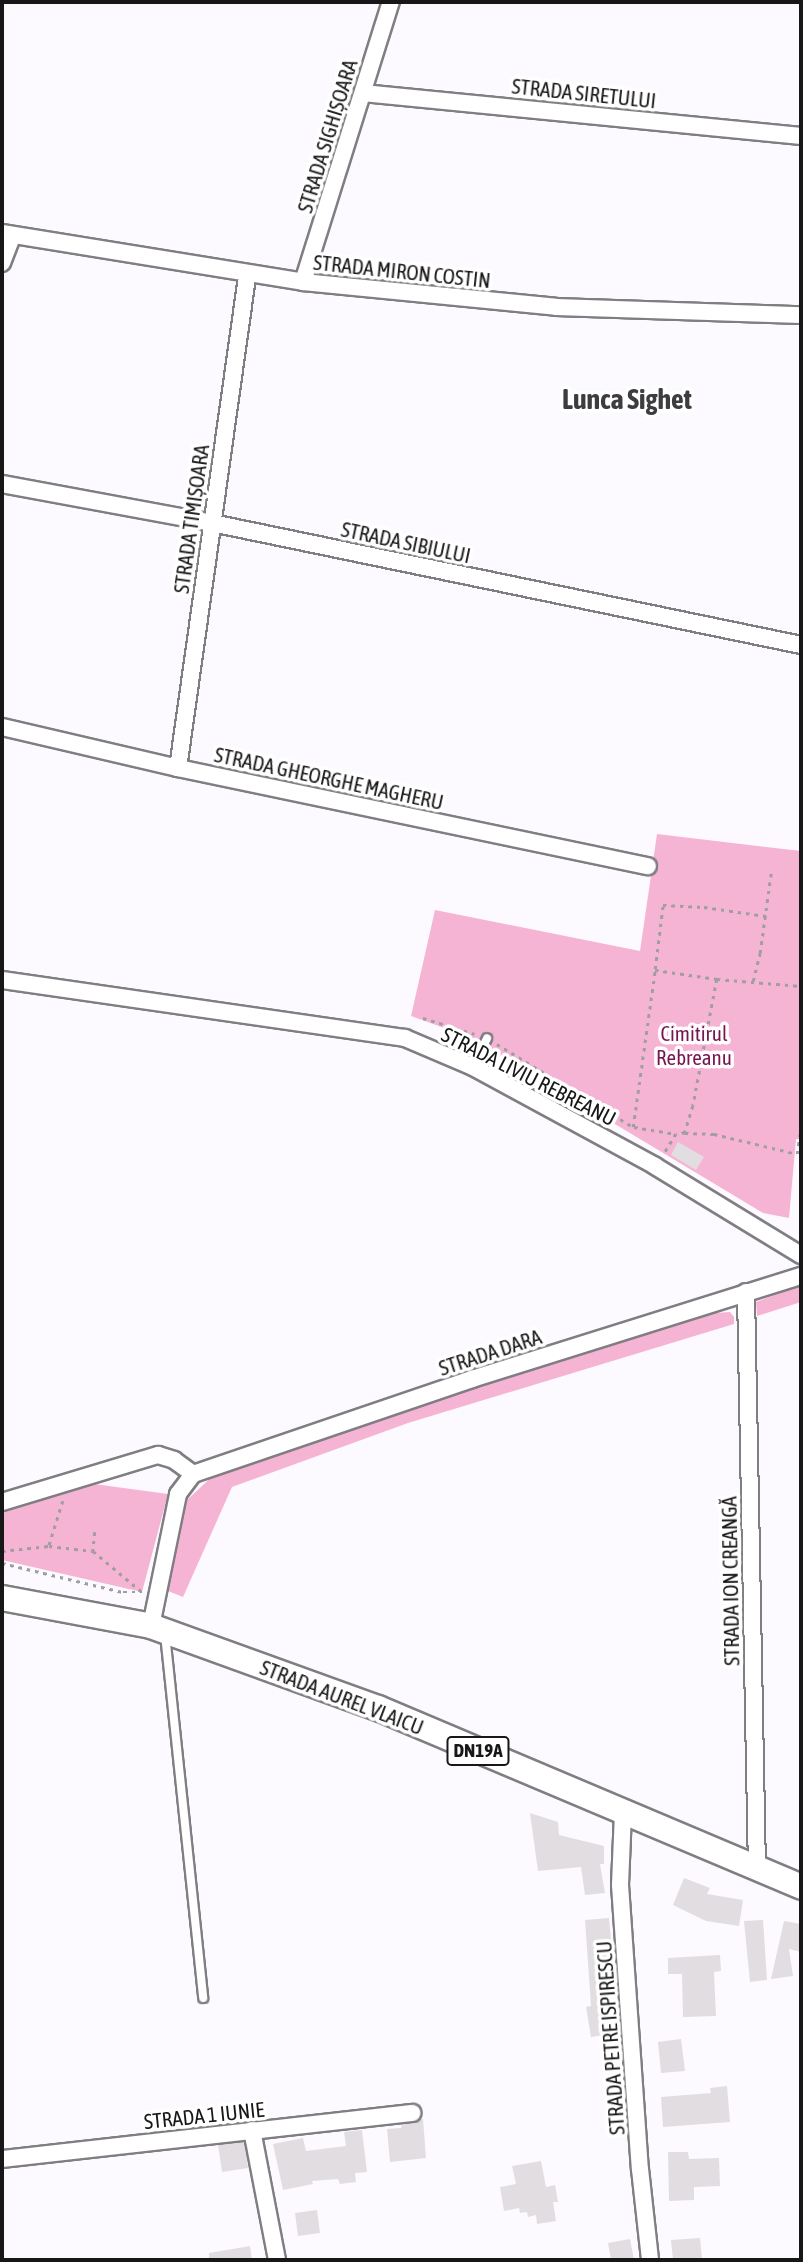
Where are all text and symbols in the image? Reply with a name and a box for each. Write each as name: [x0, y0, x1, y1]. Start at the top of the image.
street label: STRADA SIGHIȘOARA: [292, 56, 362, 216]
street label: STRADA SIRETULUI: [511, 73, 657, 113]
street label: STRADA MIRON COSTIN: [312, 249, 492, 293]
district label: Lunca Sighet: [562, 382, 692, 416]
street label: STRADA TIMIȘOARA: [168, 443, 214, 595]
street label: STRADA SIBIULUI: [339, 516, 473, 568]
street label: STRADA GHEORGHE MAGHERU: [212, 741, 446, 815]
park label: Cimitirul Rebreanu: [656, 1020, 732, 1070]
street label: STRADA LIVIU REBREANU: [438, 1021, 620, 1131]
street label: STRADA DARA: [435, 1324, 545, 1380]
street label: STRADA ION CREANGĂ: [716, 1496, 744, 1666]
street label: STRADA AUREL VLAICU: [257, 1654, 427, 1740]
road number: DN19A: [445, 1736, 511, 1766]
street label: STRADA PETRE ISPIRESCU: [591, 1940, 629, 2136]
street label: STRADA 1 IUNIE: [143, 2096, 265, 2134]

